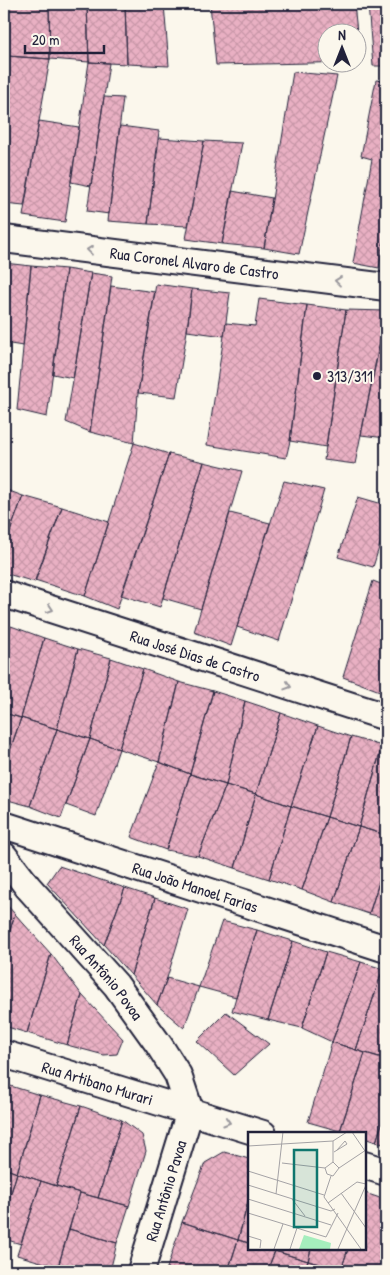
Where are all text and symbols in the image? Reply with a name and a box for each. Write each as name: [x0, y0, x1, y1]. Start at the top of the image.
scale bar: [25, 22, 104, 54]
north arrow: [318, 22, 368, 72]
text: N: [338, 25, 346, 44]
text: 20 m: [32, 29, 59, 50]
street label: Rua Coronel Alvaro de Castro: [109, 241, 281, 285]
one-way arrow: [85, 245, 93, 256]
one-way arrow: [334, 276, 342, 286]
place label: 313/311: [327, 365, 373, 387]
marker: 313/311: [311, 370, 323, 382]
one-way arrow: [45, 603, 54, 613]
street label: Rua José Dias de Castro: [128, 624, 264, 687]
one-way arrow: [283, 680, 292, 690]
street label: Rua João Manoel Farias: [130, 856, 261, 918]
street label: Rua Antônio Povoa: [65, 930, 149, 1024]
street label: Rua Artibano Murari: [39, 1055, 156, 1110]
one-way arrow: [222, 1117, 230, 1127]
inset map: [248, 1132, 365, 1250]
street label: Rua Antônio Pavoa: [140, 1137, 191, 1244]

